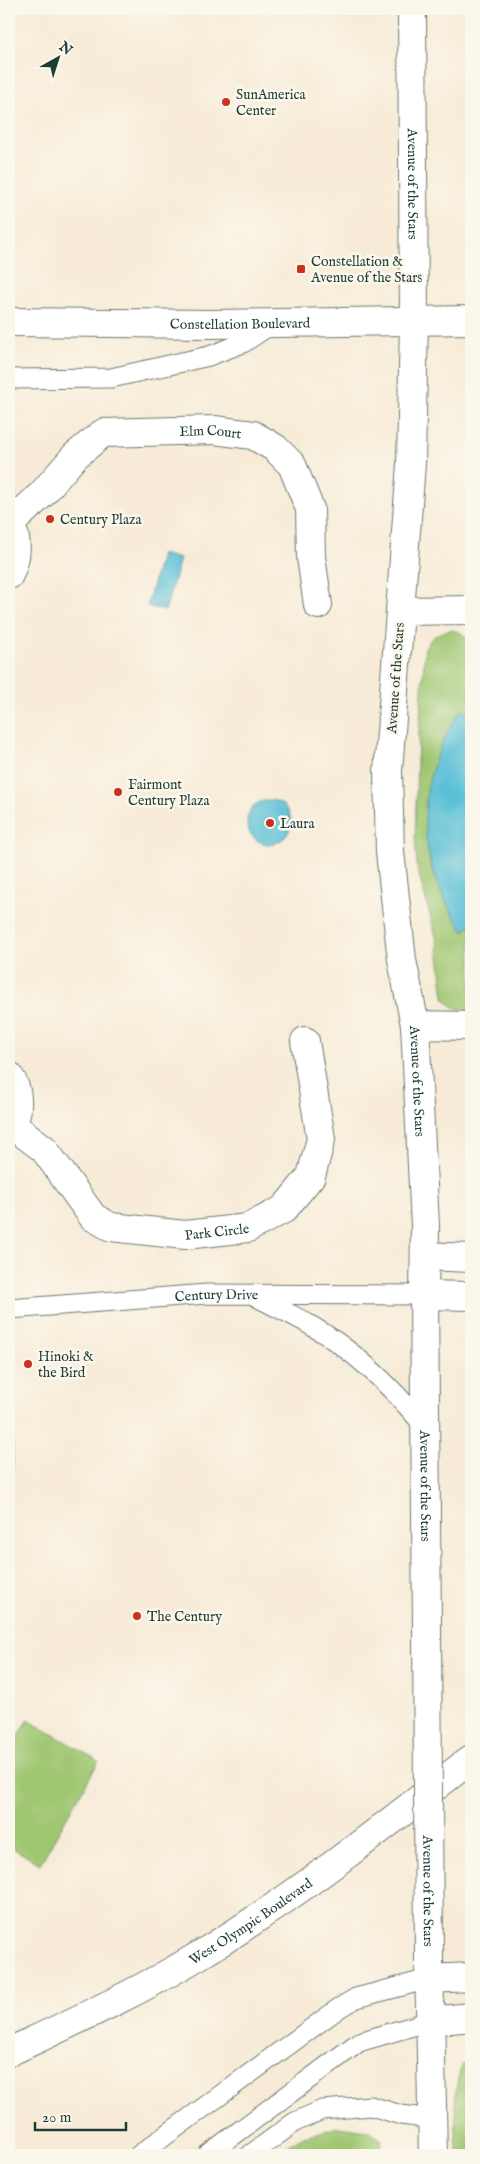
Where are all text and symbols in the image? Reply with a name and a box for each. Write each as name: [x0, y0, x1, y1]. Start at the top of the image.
north arrow: [32, 32, 82, 82]
text: N: [54, 37, 76, 59]
place label: SunAmerica Center: [236, 86, 306, 120]
marker: SunAmerica Center: [220, 96, 232, 108]
street label: Avenue of the Stars: [403, 127, 421, 240]
place label: Constellation & Avenue of the Stars: [310, 253, 422, 287]
marker: Constellation & Avenue of the Stars: [295, 263, 307, 275]
street label: Constellation Boulevard: [170, 314, 311, 334]
street label: Elm Court: [179, 422, 243, 443]
place label: Century Plaza: [60, 511, 142, 529]
marker: Century Plaza: [44, 513, 56, 525]
street label: Avenue of the Stars: [383, 622, 409, 735]
place label: Fairmont Century Plaza: [128, 776, 210, 810]
marker: Fairmont Century Plaza: [112, 786, 124, 798]
place label: Laura: [280, 815, 315, 833]
marker: Laura: [264, 817, 276, 829]
street label: Avenue of the Stars: [405, 1024, 429, 1137]
street label: Park Circle: [184, 1220, 251, 1245]
street label: Century Drive: [174, 1286, 259, 1306]
place label: Hinoki & the Bird: [38, 1348, 94, 1382]
marker: Hinoki & the Bird: [22, 1358, 34, 1370]
street label: Avenue of the Stars: [415, 1429, 434, 1542]
place label: The Century: [147, 1608, 222, 1626]
marker: The Century: [131, 1610, 143, 1622]
street label: Avenue of the Stars: [418, 1834, 437, 1947]
street label: West Olympic Boulevard: [186, 1874, 317, 1969]
scale bar: [35, 2099, 126, 2131]
text: 20 m: [42, 2108, 72, 2127]

